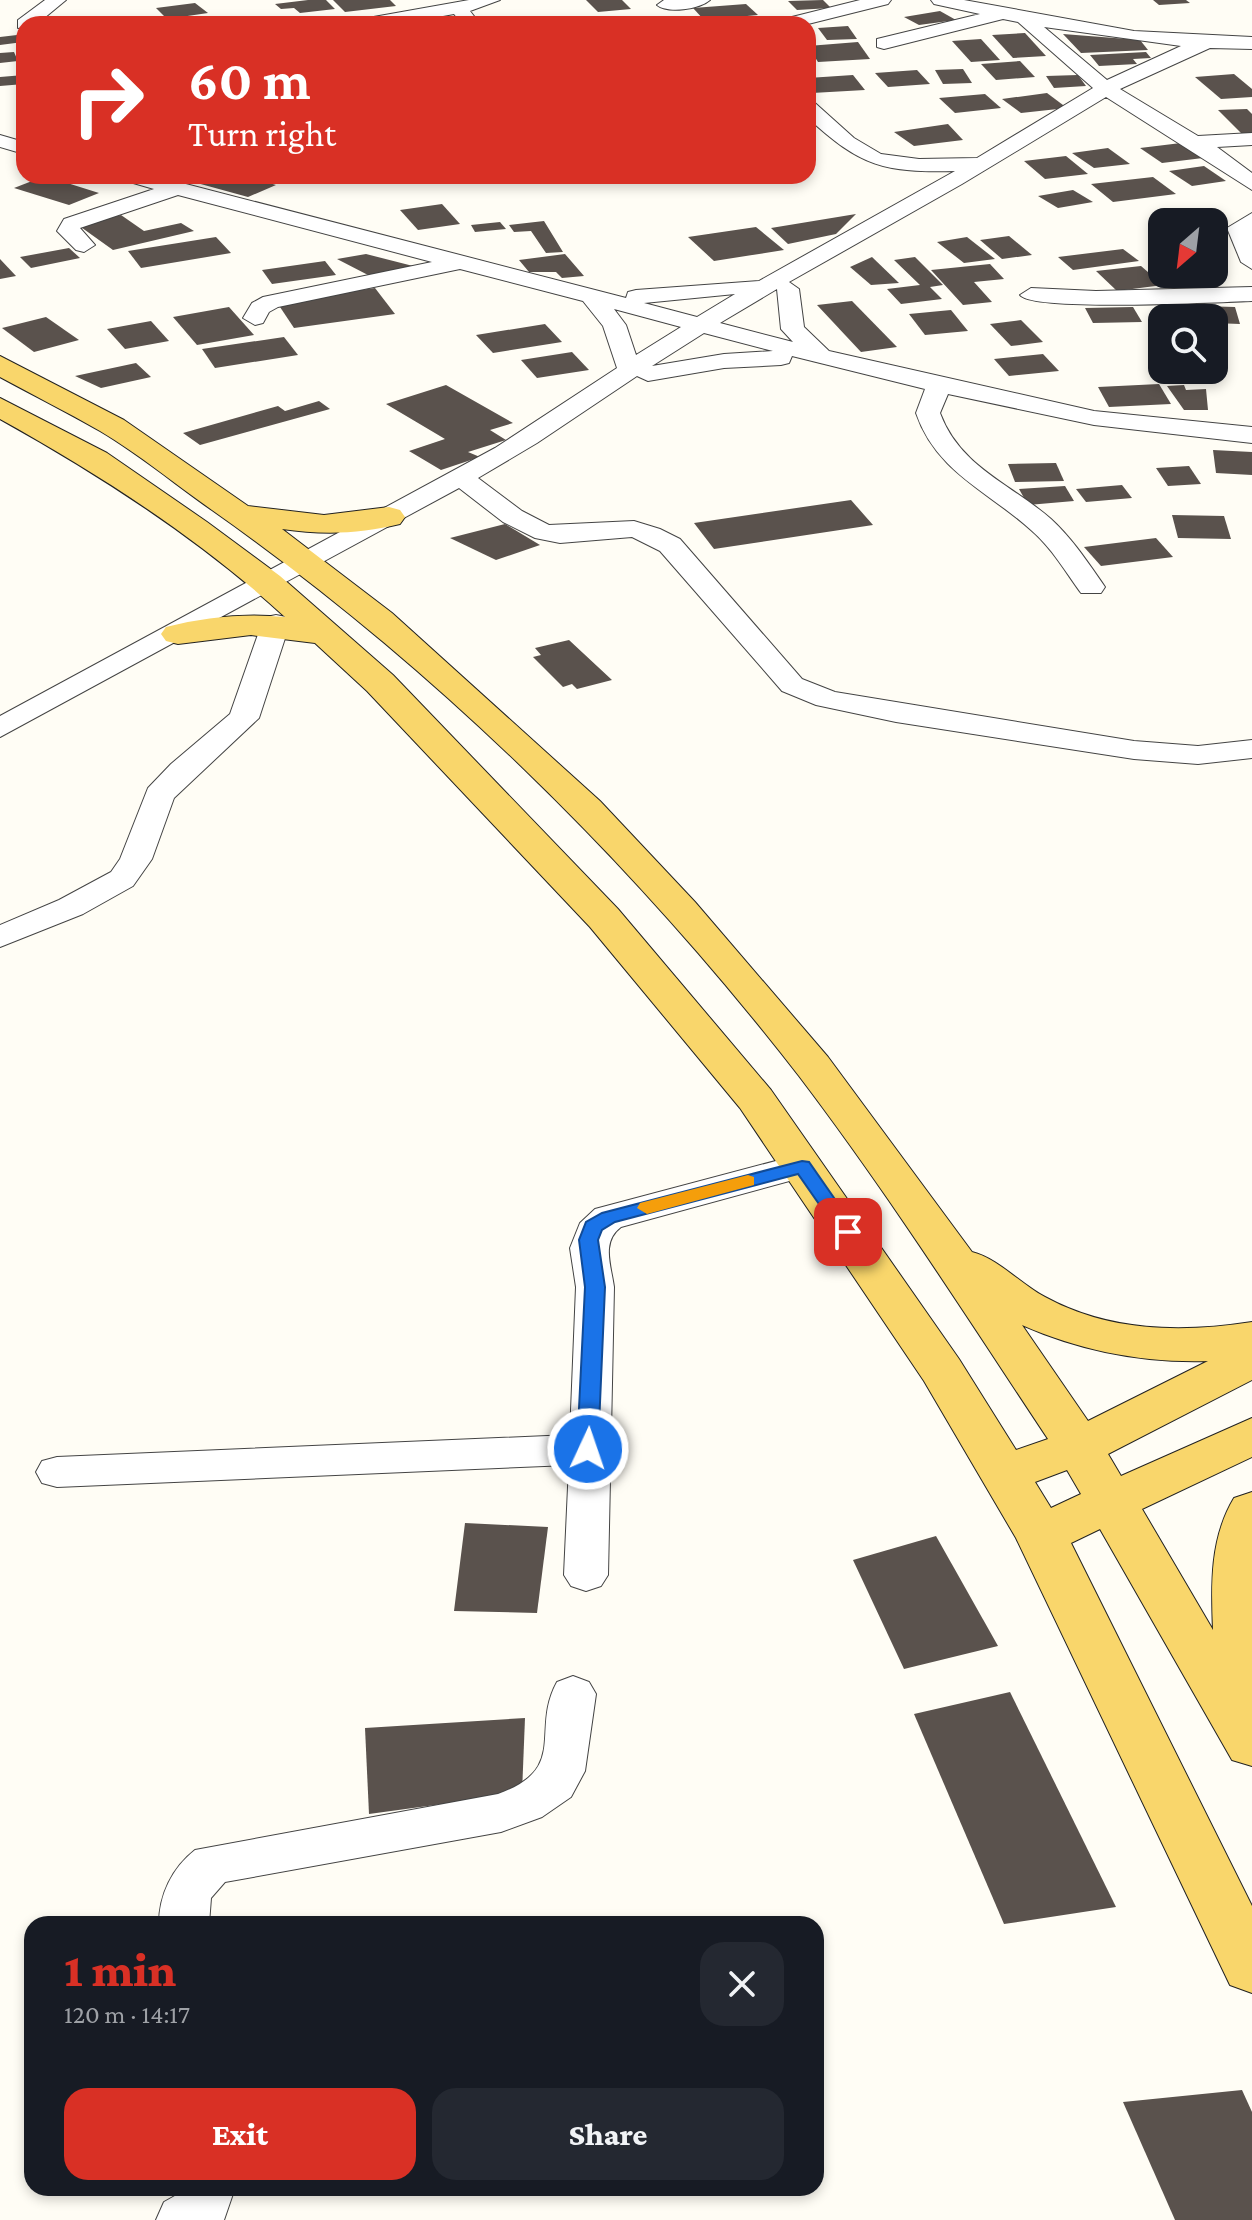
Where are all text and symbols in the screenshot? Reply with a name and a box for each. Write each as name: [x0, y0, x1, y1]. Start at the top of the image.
icon: right: [56, 48, 160, 152]
text: 60 m: [188, 49, 311, 111]
text: Turn right: [188, 114, 336, 154]
north arrow: [1148, 208, 1228, 288]
map controls: [1148, 208, 1228, 384]
button: search: [1148, 304, 1228, 384]
pin: [814, 1198, 882, 1266]
icon: arrive: [826, 1210, 870, 1254]
position arrow: [546, 1407, 630, 1491]
button: close: [700, 1942, 784, 2026]
text: 1 min: [64, 1943, 176, 1996]
text: 120 m · 14:17: [64, 2000, 190, 2029]
button: Exit: [64, 2088, 416, 2180]
button: Share: [432, 2088, 784, 2180]

